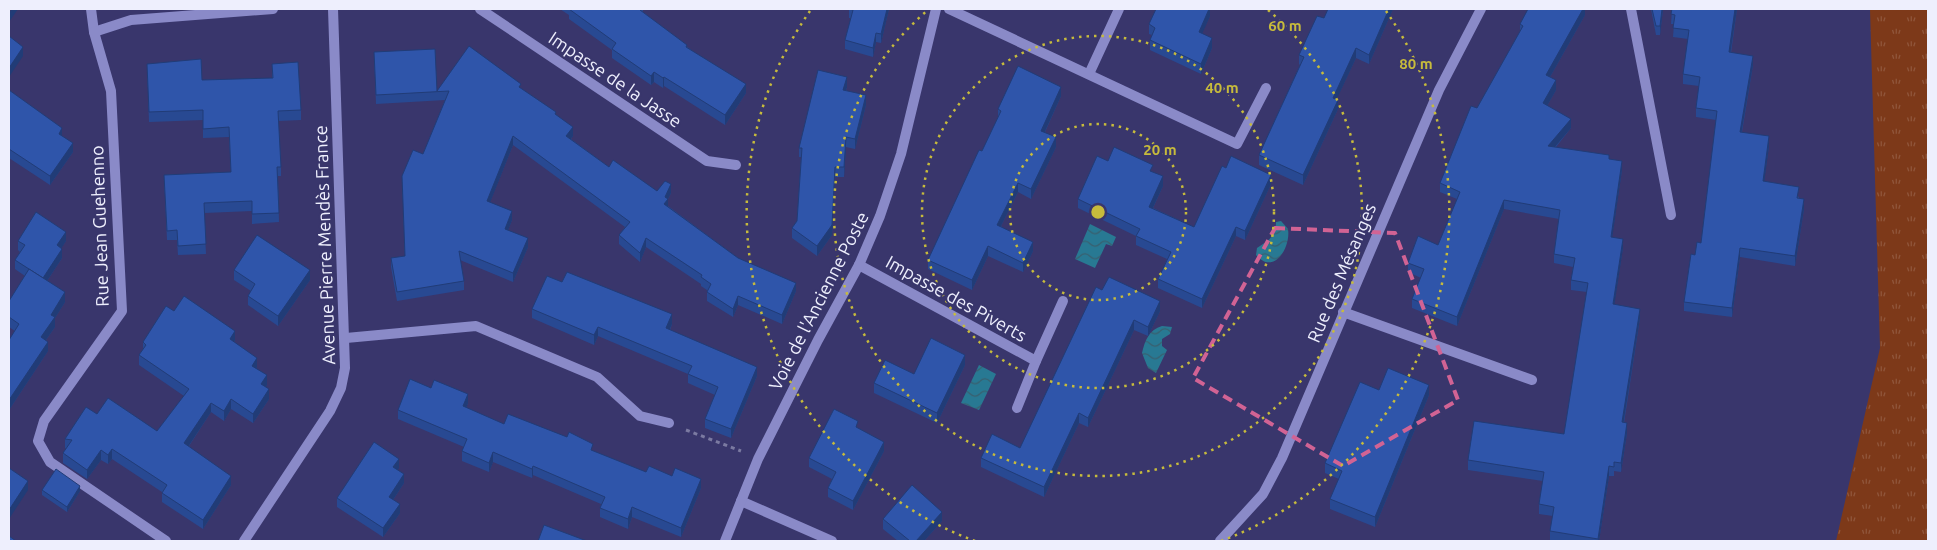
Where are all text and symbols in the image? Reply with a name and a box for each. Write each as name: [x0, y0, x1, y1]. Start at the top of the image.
text: 60 m: [1268, 17, 1302, 34]
street label: Impasse de la Jasse: [545, 27, 686, 131]
text: 80 m: [1399, 55, 1433, 72]
text: 40 m: [1205, 79, 1239, 96]
street label: Avenue Pierre Mendès France: [310, 125, 338, 365]
text: 20 m: [1143, 141, 1177, 158]
street label: Rue Jean Guehenno: [86, 145, 112, 307]
street label: Rue des Mésanges: [1303, 200, 1379, 345]
centre of rings: [1089, 203, 1107, 221]
street label: Voie de l'Ancienne Poste: [764, 208, 872, 393]
street label: Impasse des Piverts: [883, 251, 1030, 345]

